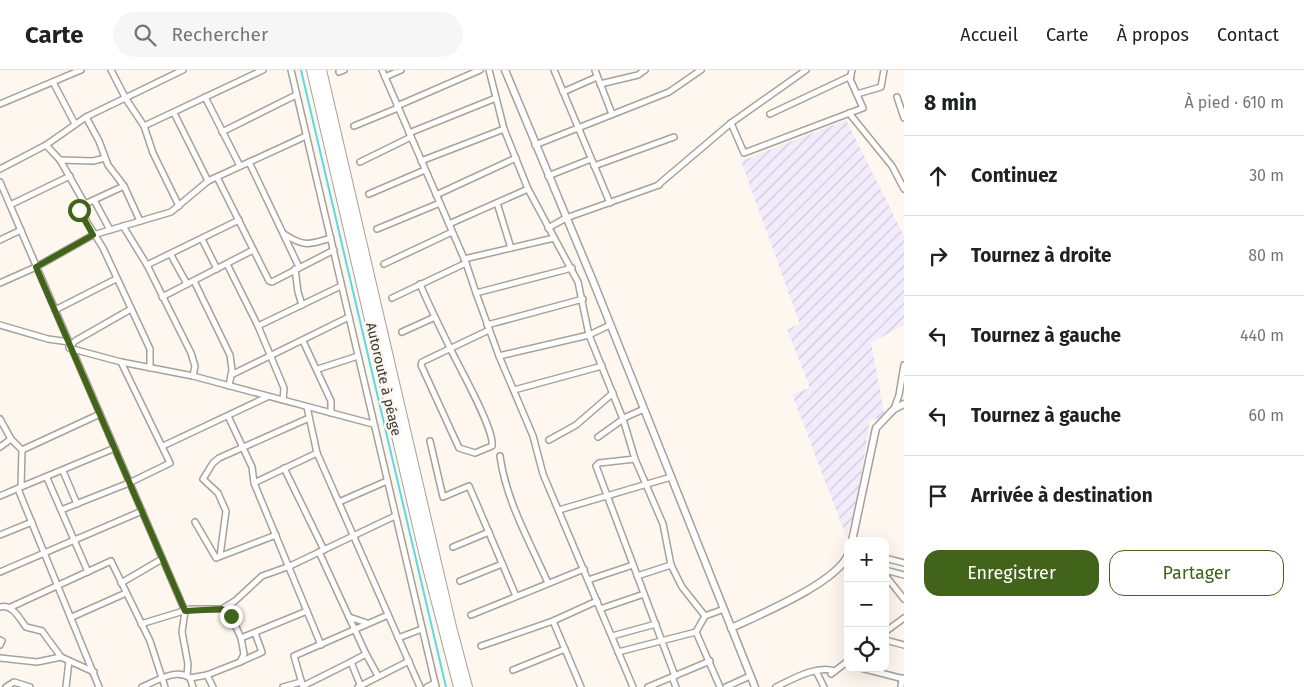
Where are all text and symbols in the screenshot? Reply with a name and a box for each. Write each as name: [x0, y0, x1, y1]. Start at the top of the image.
search box: [113, 12, 463, 57]
text: Carte: [25, 21, 83, 49]
icon: search: [131, 21, 159, 49]
text: Rechercher: [171, 23, 268, 46]
text: Accueil: [960, 24, 1018, 46]
text: Carte: [1046, 24, 1089, 46]
text: À propos: [1117, 24, 1189, 46]
text: Contact: [1217, 24, 1279, 46]
text: 8 min: [924, 90, 977, 116]
text: À pied · 610 m: [1184, 93, 1284, 112]
icon: ahead: [924, 162, 952, 190]
text: Continuez: [971, 164, 1057, 187]
text: 30 m: [1249, 166, 1284, 185]
route start: [68, 199, 91, 222]
icon: right: [924, 242, 952, 270]
text: Tournez à droite: [971, 244, 1112, 267]
text: 80 m: [1248, 246, 1284, 265]
street label: Autoroute à péage: [362, 321, 405, 438]
icon: left: [924, 322, 952, 350]
text: Tournez à gauche: [971, 324, 1121, 347]
text: 440 m: [1240, 326, 1284, 345]
icon: left: [924, 402, 952, 430]
text: Tournez à gauche: [971, 404, 1121, 427]
text: 60 m: [1249, 406, 1284, 425]
icon: arrive: [924, 482, 952, 510]
text: Arrivée à destination: [971, 484, 1153, 507]
map controls: [844, 537, 889, 672]
button: +: [844, 537, 889, 582]
button: Enregistrer: [924, 550, 1099, 596]
button: Partager: [1109, 550, 1284, 596]
button: −: [844, 582, 889, 627]
route end: [220, 605, 243, 628]
button: locate: [844, 627, 889, 672]

